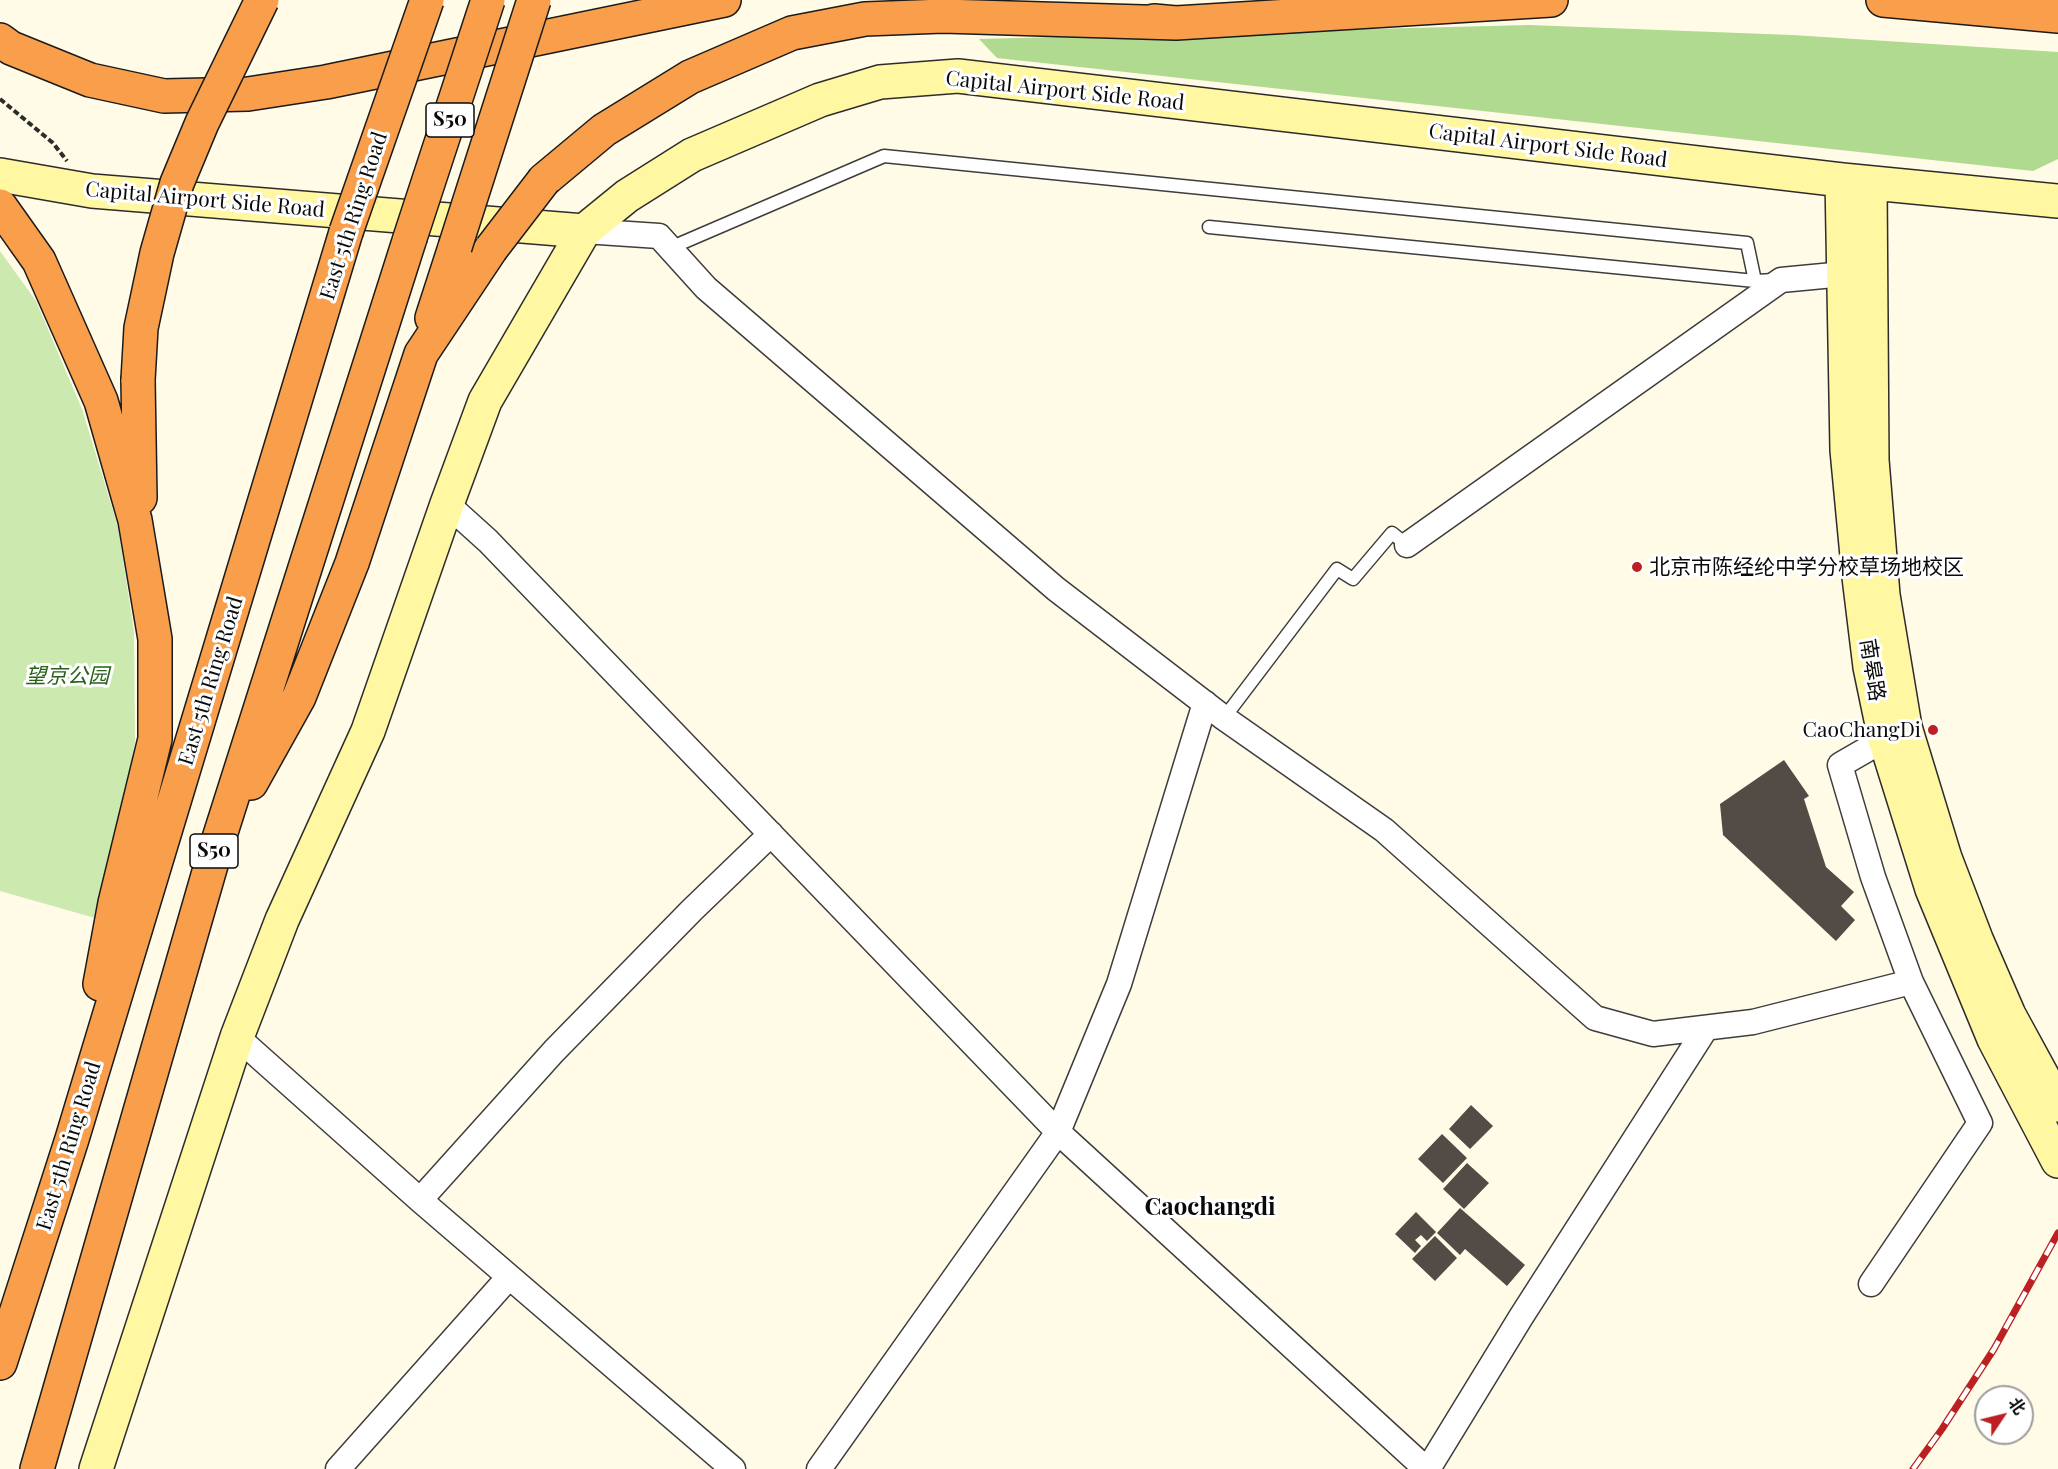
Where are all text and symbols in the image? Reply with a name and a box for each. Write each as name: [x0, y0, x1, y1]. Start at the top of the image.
street label: Capital Airport Side Road: [944, 66, 1186, 116]
road number: S50: [426, 103, 474, 137]
street label: Capital Airport Side Road: [1427, 119, 1669, 173]
street label: East 5th Ring Road: [315, 129, 393, 303]
street label: Capital Airport Side Road: [84, 177, 326, 223]
place label: 北京市陈经纶中学分校草场地校区: [1649, 554, 1964, 580]
marker: 北京市陈经纶中学分校草场地校区: [1630, 560, 1644, 574]
street label: East 5th Ring Road: [173, 594, 249, 768]
street label: 南皋路: [1855, 637, 1889, 703]
park label: 望京公园: [25, 663, 109, 689]
place label: CaoChangDi: [1803, 717, 1921, 743]
marker: CaoChangDi: [1926, 723, 1940, 737]
road number: S50: [190, 834, 238, 868]
street label: East 5th Ring Road: [31, 1059, 107, 1233]
district label: Caochangdi: [1144, 1194, 1276, 1222]
north arrow: [1974, 1385, 2034, 1445]
text: 北: [2004, 1393, 2031, 1418]

